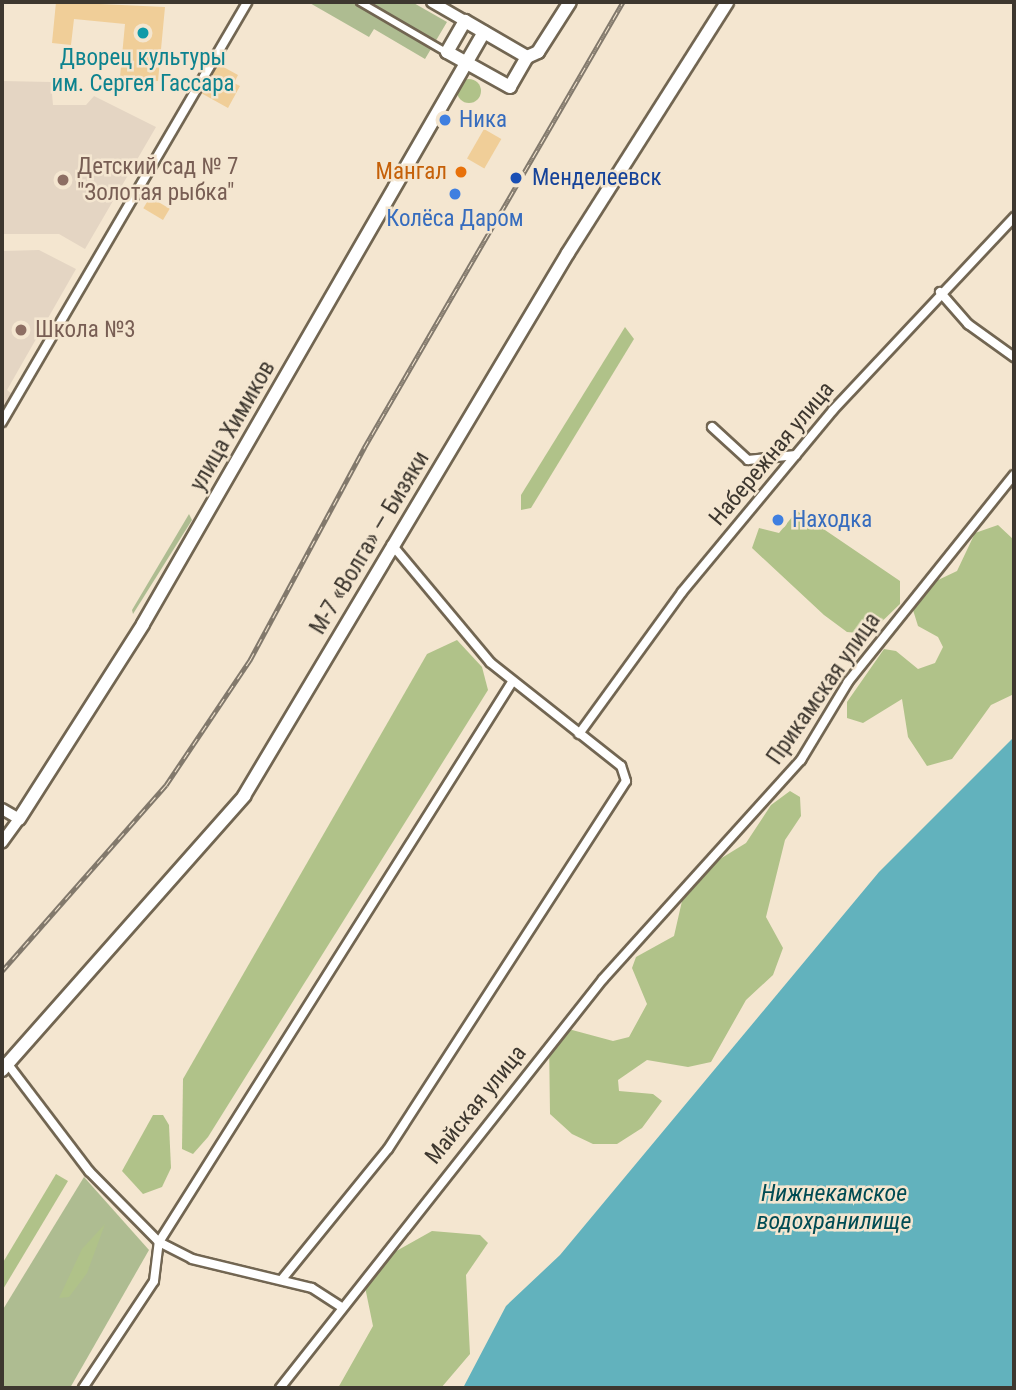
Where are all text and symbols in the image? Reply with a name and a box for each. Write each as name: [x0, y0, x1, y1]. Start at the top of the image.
marker: Дворец культуры им. Сергея Гассара: [135, 25, 151, 41]
place label: Дворец культуры им. Сергея Гассара: [51, 44, 235, 98]
place label: Ника: [459, 106, 507, 134]
marker: Ника: [437, 112, 453, 128]
place label: Детский сад № 7 "Золотая рыбка": [77, 153, 238, 207]
place label: Мангал: [376, 158, 447, 186]
marker: Мангал: [453, 164, 469, 180]
place label: Менделеевск: [532, 164, 662, 192]
marker: Менделеевск: [506, 168, 526, 188]
marker: Детский сад № 7 "Золотая рыбка": [55, 172, 71, 188]
marker: Колёса Даром: [447, 186, 463, 202]
place label: Колёса Даром: [386, 205, 524, 233]
place label: Школа №3: [35, 316, 136, 344]
marker: Школа №3: [13, 322, 29, 338]
street label: улица Химиков: [185, 356, 281, 496]
street label: Набережная улица: [704, 376, 840, 532]
street label: М-7 «Волга» — Бизяки: [304, 446, 436, 640]
place label: Находка: [792, 506, 872, 534]
marker: Находка: [770, 512, 786, 528]
street label: Прикамская улица: [761, 608, 887, 770]
street label: Майская улица: [420, 1040, 532, 1170]
water label: Нижнекамское водохранилище: [757, 1180, 911, 1236]

